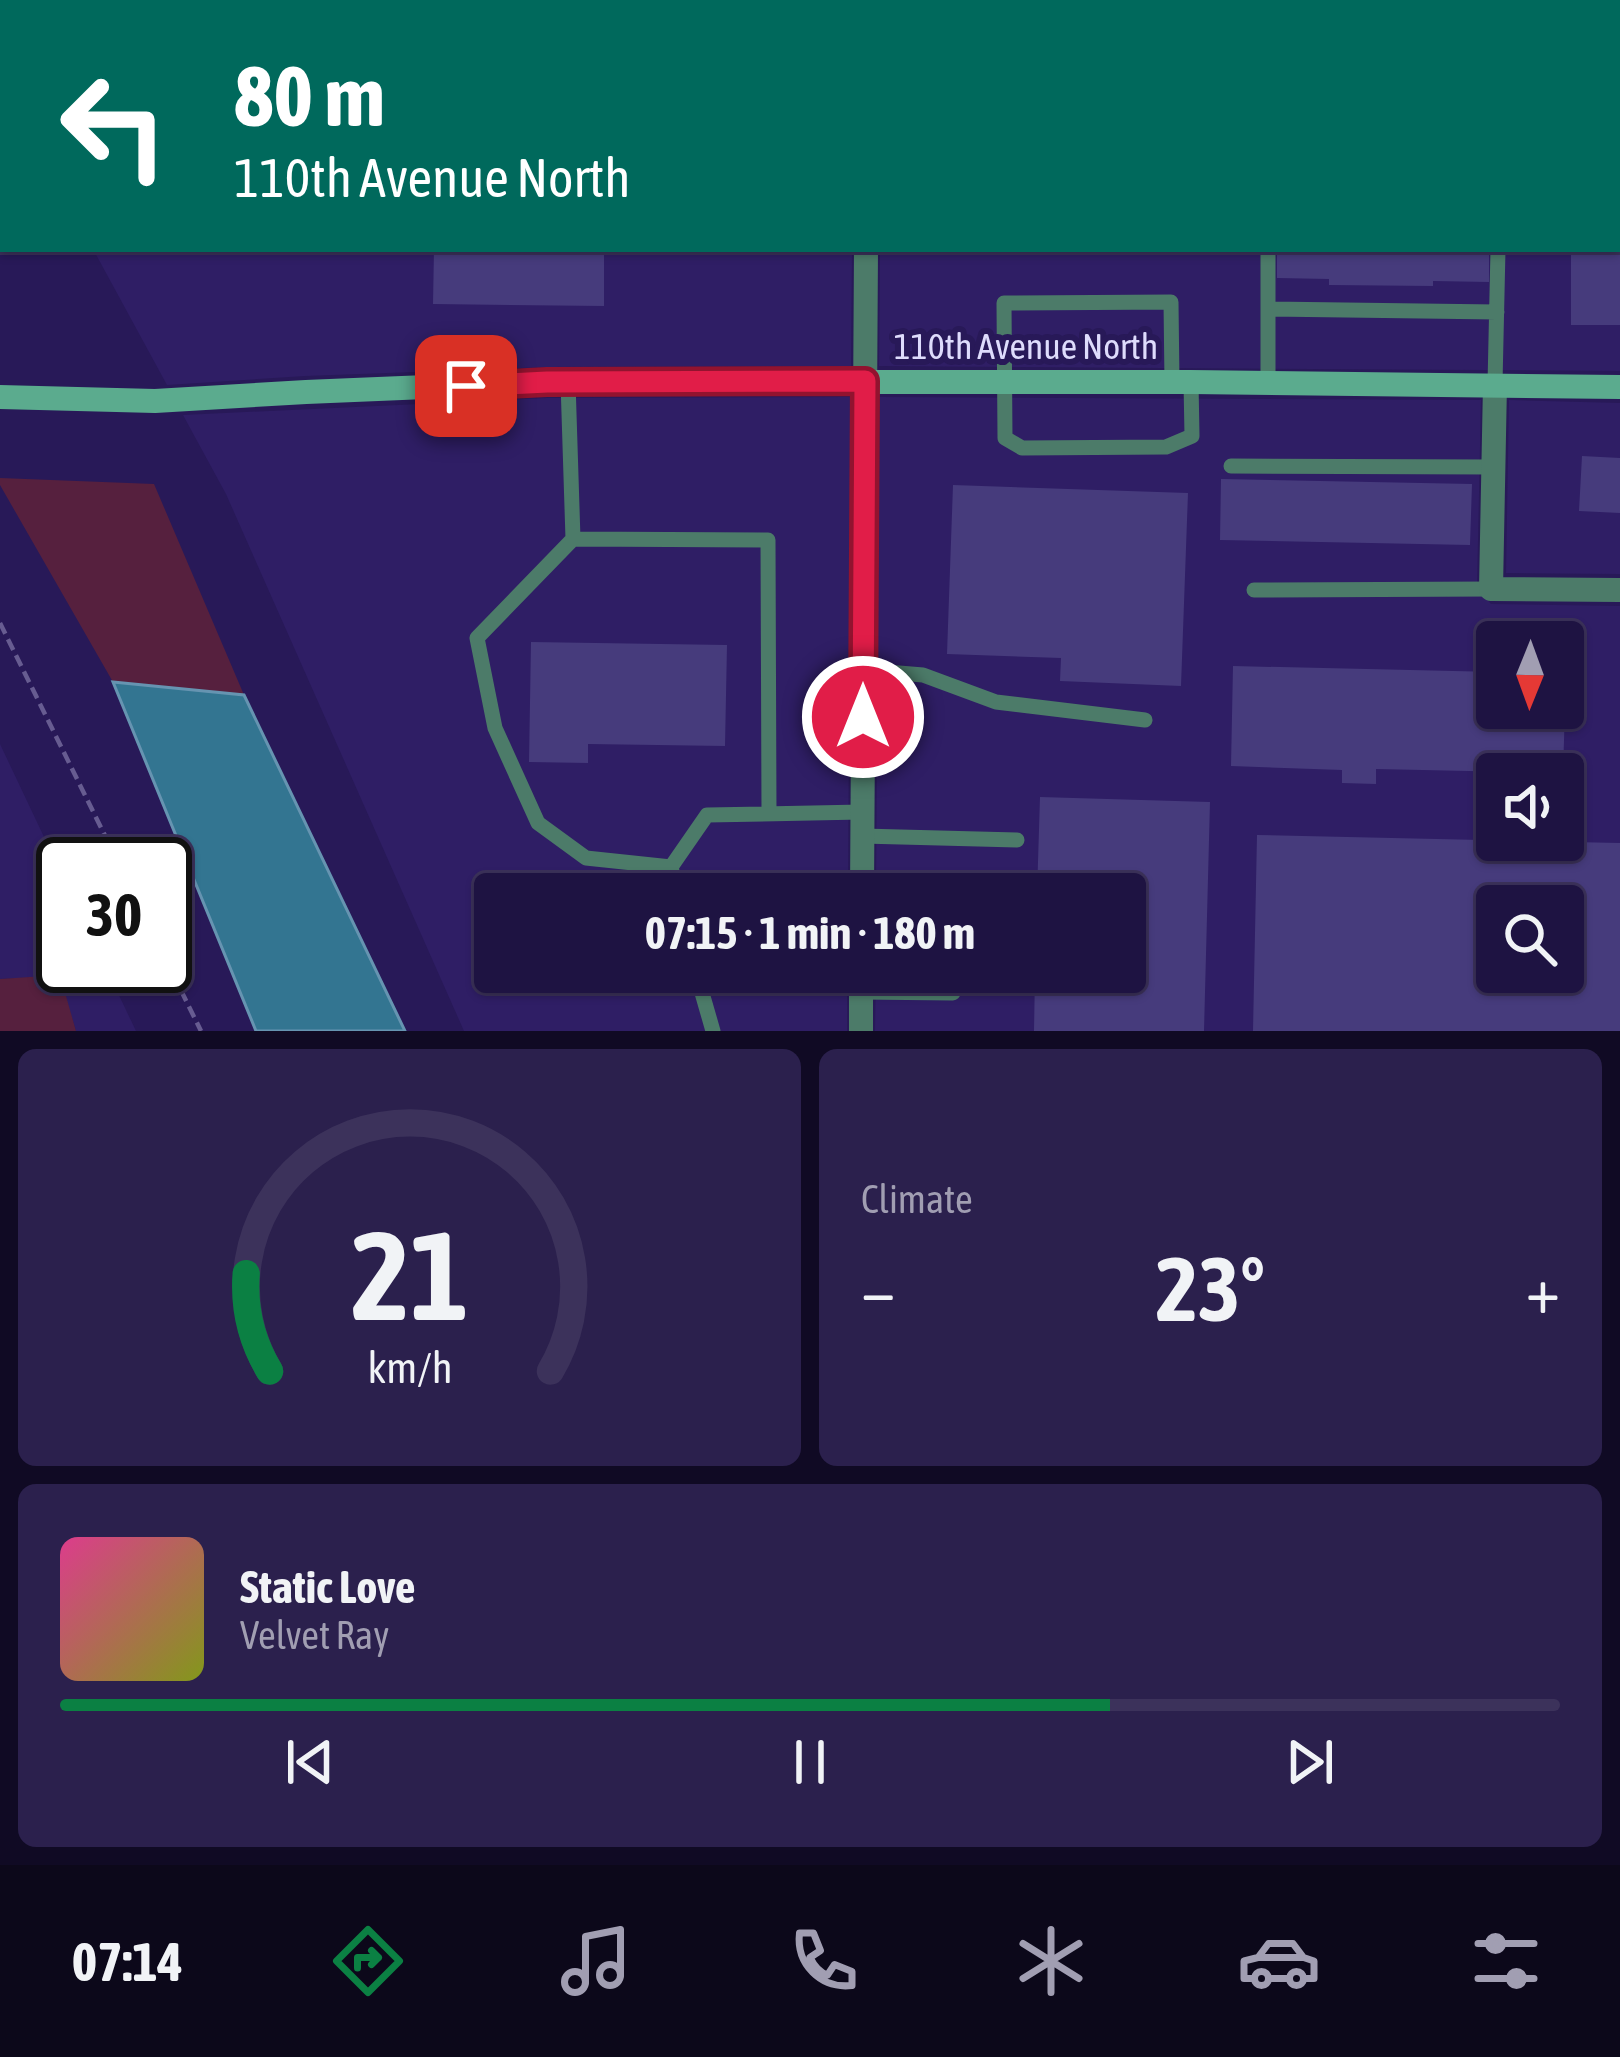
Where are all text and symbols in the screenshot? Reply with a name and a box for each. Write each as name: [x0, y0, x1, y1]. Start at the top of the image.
icon: left: [36, 48, 192, 204]
text: 80 m: [234, 48, 385, 144]
text: 110th Avenue North: [234, 147, 631, 208]
street label: 110th Avenue North: [894, 325, 1158, 367]
pin: [415, 335, 517, 437]
icon: arrive: [433, 353, 499, 419]
north arrow: [1476, 621, 1584, 729]
map controls: [1476, 621, 1584, 993]
position arrow: [800, 654, 926, 780]
button: sound: [1476, 753, 1584, 861]
speed limit sign: 30: [36, 837, 192, 993]
button: search: [1476, 885, 1584, 993]
text: 07:15 · 1 min · 180 m: [645, 907, 975, 959]
text: Climate: [861, 1177, 973, 1221]
text: 21: [351, 1203, 468, 1346]
text: 23°: [1156, 1237, 1265, 1340]
text: −: [861, 1251, 895, 1327]
text: +: [1526, 1251, 1560, 1327]
text: km/h: [367, 1342, 452, 1391]
text: Static Love: [240, 1561, 416, 1613]
text: Velvet Ray: [240, 1613, 389, 1657]
icon: previous: [277, 1729, 343, 1795]
icon: pause: [777, 1729, 843, 1795]
icon: next: [1277, 1729, 1343, 1795]
icon: directions: [326, 1919, 410, 2003]
icon: music: [554, 1919, 638, 2003]
icon: phone: [782, 1919, 866, 2003]
icon: climate: [1009, 1919, 1093, 2003]
icon: car: [1237, 1919, 1321, 2003]
icon: filters: [1464, 1919, 1548, 2003]
text: 07:14: [72, 1931, 183, 1992]

